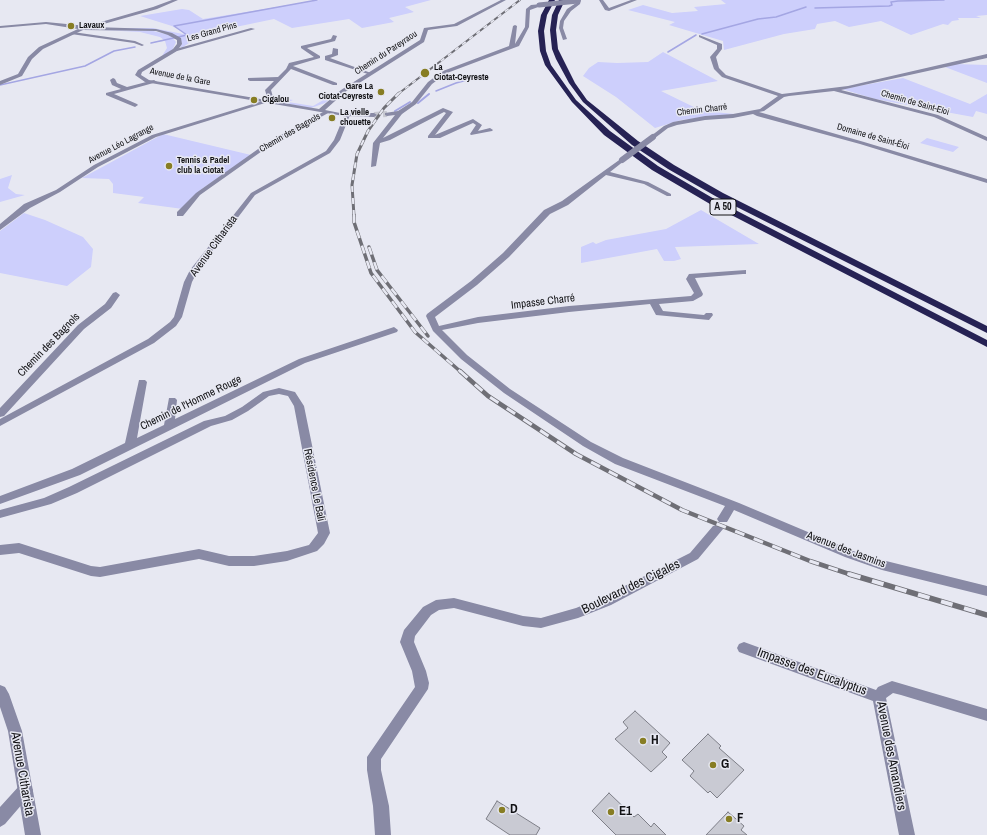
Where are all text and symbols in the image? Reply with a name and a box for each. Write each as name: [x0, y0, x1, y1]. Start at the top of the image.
street label: Les Grand Pins: [186, 20, 238, 44]
marker: Lavaux: [66, 21, 76, 31]
place label: Lavaux: [79, 21, 104, 31]
street label: Chemin du Pareyraou: [353, 29, 419, 77]
place label: La Ciotat-Ceyreste: [434, 63, 489, 84]
street label: Avenue de la Gare: [149, 66, 211, 88]
marker: La Ciotat-Ceyreste: [419, 67, 431, 79]
place label: Gare La Ciotat-Ceyreste: [318, 82, 373, 103]
marker: Gare La Ciotat-Ceyreste: [376, 87, 386, 97]
street label: Chemin de Saint-Eloi: [880, 88, 950, 118]
marker: Cigalou: [249, 95, 259, 105]
place label: Cigalou: [262, 95, 289, 105]
street label: Chemin Charré: [676, 102, 728, 118]
place label: La vielle chouette: [340, 108, 371, 129]
street label: Chemin des Bagnols: [258, 111, 322, 155]
marker: La vielle chouette: [327, 113, 337, 123]
street label: Avenue Léo Lagrange: [86, 122, 156, 166]
street label: Domaine de Saint-Éloi: [836, 122, 910, 152]
place label: Tennis & Padel club la Ciotat: [177, 156, 229, 177]
marker: Tennis & Padel club la Ciotat: [164, 161, 174, 171]
road number: A 50: [710, 199, 736, 215]
street label: Avenue Citharista: [187, 213, 241, 279]
street label: Impasse Charré: [510, 292, 576, 312]
street label: Chemin des Bagnols: [15, 310, 83, 380]
street label: Chemin de l'Homme Rouge: [138, 373, 244, 433]
street label: Résidence Le Bali: [300, 448, 328, 522]
street label: Avenue des Jasmins: [805, 529, 887, 571]
street label: Boulevard des Cigales: [579, 556, 683, 618]
street label: Impasse des Eucalyptus: [755, 645, 869, 699]
street label: Avenue des Amandiers: [873, 700, 909, 812]
street label: Avenue Citharista: [7, 731, 37, 817]
place label: H: [651, 733, 659, 749]
marker: H: [638, 736, 648, 746]
place label: G: [721, 757, 729, 773]
marker: G: [708, 760, 718, 770]
place label: D: [510, 802, 518, 818]
place label: E1: [619, 804, 632, 820]
marker: D: [497, 805, 507, 815]
marker: E1: [606, 807, 616, 817]
place label: F: [737, 811, 744, 827]
marker: F: [724, 814, 734, 824]

